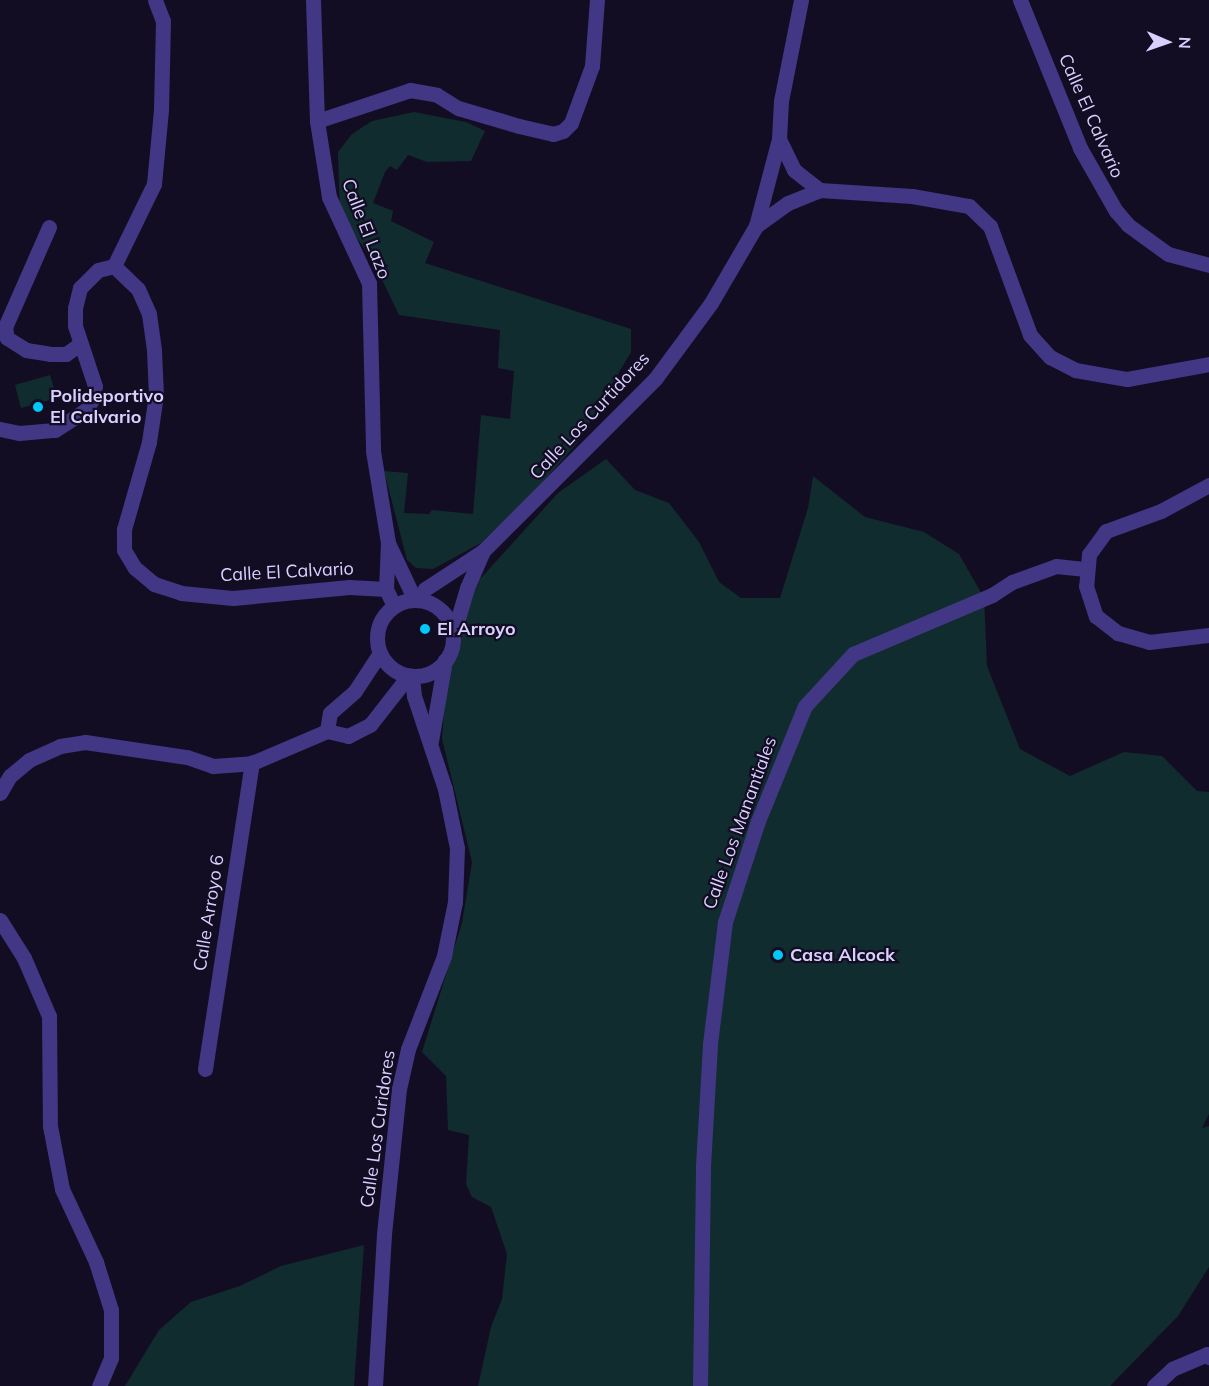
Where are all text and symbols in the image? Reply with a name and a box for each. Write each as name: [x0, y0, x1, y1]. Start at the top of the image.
north arrow: [1137, 12, 1197, 72]
text: N: [1175, 36, 1195, 49]
street label: Calle El Calvario: [1054, 50, 1128, 182]
street label: Calle El Lazo: [337, 176, 395, 282]
street label: Calle Los Curtidores: [526, 348, 654, 484]
place label: Polideportivo El Calvario: [50, 386, 164, 428]
marker: Polideportivo El Calvario: [31, 400, 45, 414]
street label: Calle El Calvario: [220, 558, 354, 586]
place label: El Arroyo: [437, 618, 516, 640]
marker: El Arroyo: [418, 622, 432, 636]
street label: Calle Los Manantiales: [699, 734, 781, 912]
street label: Calle Arroyo 6: [189, 853, 229, 973]
place label: Casa Alcock: [790, 944, 895, 966]
marker: Casa Alcock: [771, 948, 785, 962]
street label: Calle Los Curidores: [356, 1049, 400, 1209]

